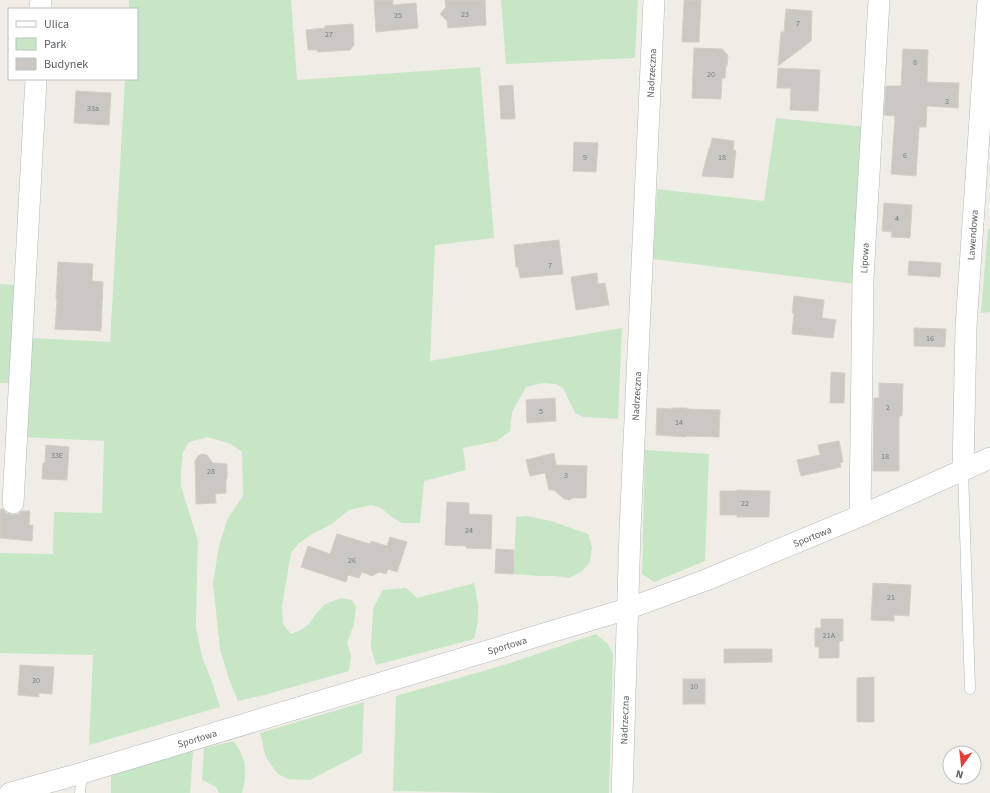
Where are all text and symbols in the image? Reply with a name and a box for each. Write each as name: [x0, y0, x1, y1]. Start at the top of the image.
legend: [8, 8, 138, 80]
house number: 23: [461, 9, 469, 20]
house number: 25: [394, 10, 402, 21]
text: Ulica: [44, 16, 69, 33]
house number: 7: [796, 18, 800, 29]
house number: 27: [325, 29, 333, 40]
text: Park: [44, 36, 66, 53]
street label: Nadrzeczna: [644, 48, 660, 98]
text: Budynek: [44, 56, 88, 73]
house number: 8: [913, 57, 917, 68]
house number: 20: [707, 69, 715, 80]
house number: 3: [945, 96, 949, 107]
house number: 33a: [87, 103, 99, 114]
house number: 6: [903, 150, 907, 161]
house number: 9: [583, 152, 587, 163]
house number: 18: [718, 152, 726, 163]
street label: Lawendowa: [964, 209, 982, 261]
house number: 4: [895, 213, 899, 224]
street label: Lipowa: [857, 243, 873, 274]
house number: 7: [548, 260, 552, 271]
house number: 16: [926, 333, 934, 344]
street label: Nadrzeczna: [629, 371, 645, 421]
house number: 2: [886, 402, 890, 413]
house number: 5: [539, 406, 543, 417]
house number: 14: [675, 417, 683, 428]
house number: 33E: [51, 450, 63, 461]
house number: 18: [881, 451, 889, 462]
house number: 28: [207, 466, 215, 477]
house number: 3: [564, 470, 568, 481]
house number: 22: [741, 498, 749, 509]
street label: Sportowa: [791, 523, 834, 551]
house number: 24: [465, 525, 473, 536]
house number: 26: [348, 555, 356, 566]
house number: 21: [887, 592, 895, 603]
house number: 21A: [823, 630, 836, 641]
street label: Sportowa: [486, 633, 529, 659]
house number: 30: [32, 675, 40, 686]
house number: 10: [690, 681, 698, 692]
street label: Nadrzeczna: [617, 695, 633, 745]
street label: Sportowa: [176, 726, 219, 752]
north arrow: [942, 745, 982, 785]
text: N: [954, 766, 965, 782]

